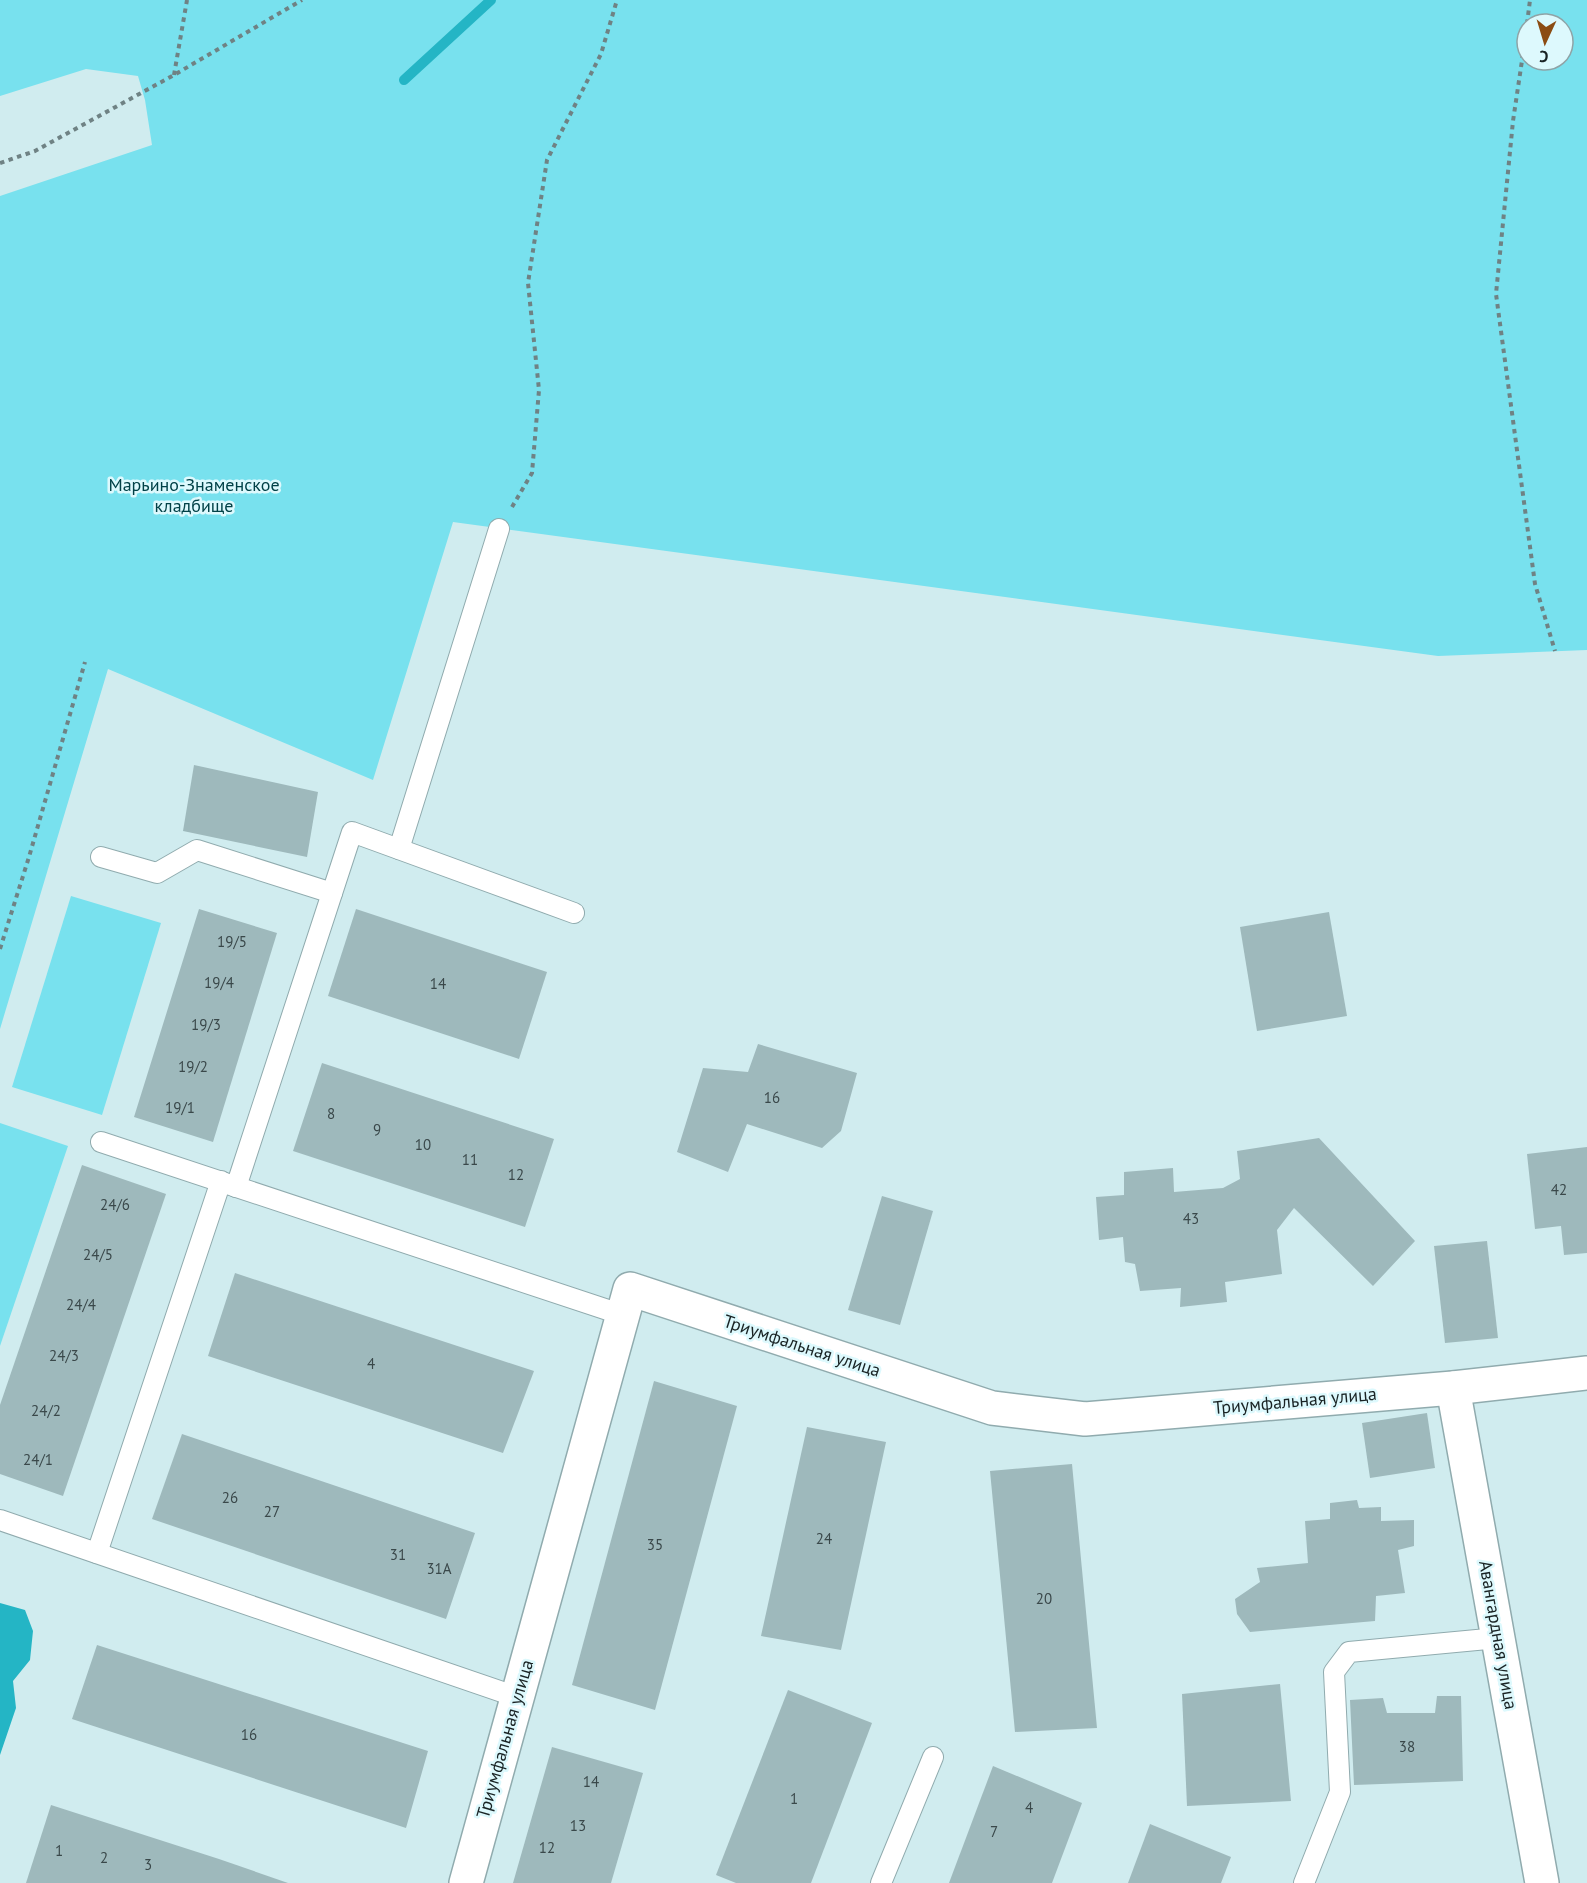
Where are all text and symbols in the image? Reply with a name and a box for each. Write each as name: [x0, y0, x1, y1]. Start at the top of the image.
north arrow: [1515, 12, 1575, 72]
text: С: [1539, 47, 1549, 67]
park label: Марьино-Знаменское кладбище: [108, 473, 280, 517]
house number: 19/5: [217, 932, 247, 951]
house number: 19/4: [204, 973, 234, 992]
house number: 14: [430, 974, 446, 993]
house number: 19/3: [191, 1015, 221, 1034]
house number: 19/2: [178, 1057, 208, 1076]
house number: 16: [764, 1088, 780, 1107]
house number: 19/1: [165, 1098, 195, 1117]
house number: 8: [327, 1104, 335, 1123]
house number: 9: [373, 1120, 381, 1139]
house number: 10: [415, 1135, 431, 1154]
house number: 11: [462, 1150, 478, 1169]
house number: 12: [508, 1165, 524, 1184]
house number: 42: [1551, 1180, 1567, 1199]
house number: 24/6: [100, 1195, 130, 1214]
house number: 43: [1183, 1209, 1199, 1228]
house number: 24/5: [83, 1245, 113, 1264]
house number: 24/4: [66, 1295, 96, 1314]
street label: Триумфальная улица: [721, 1309, 884, 1382]
house number: 24/3: [49, 1346, 79, 1365]
house number: 4: [367, 1354, 375, 1373]
street label: Триумфальная улица: [1212, 1382, 1378, 1419]
house number: 24/2: [31, 1401, 61, 1420]
house number: 24/1: [23, 1450, 53, 1469]
house number: 26: [222, 1488, 238, 1507]
house number: 27: [264, 1502, 280, 1521]
house number: 24: [816, 1529, 832, 1548]
house number: 35: [647, 1535, 663, 1554]
house number: 31: [390, 1545, 406, 1564]
house number: 31А: [426, 1559, 452, 1578]
street label: Авангардная улица: [1474, 1559, 1523, 1711]
house number: 20: [1036, 1589, 1052, 1608]
street label: Триумфальная улица: [471, 1657, 538, 1821]
house number: 16: [241, 1725, 257, 1744]
house number: 38: [1399, 1737, 1415, 1756]
house number: 14: [583, 1772, 599, 1791]
house number: 1: [790, 1789, 798, 1808]
house number: 4: [1025, 1798, 1033, 1817]
house number: 13: [570, 1816, 586, 1835]
house number: 7: [990, 1822, 998, 1841]
house number: 12: [539, 1838, 555, 1857]
house number: 1: [55, 1841, 63, 1860]
house number: 2: [100, 1848, 108, 1867]
house number: 3: [144, 1855, 152, 1874]

